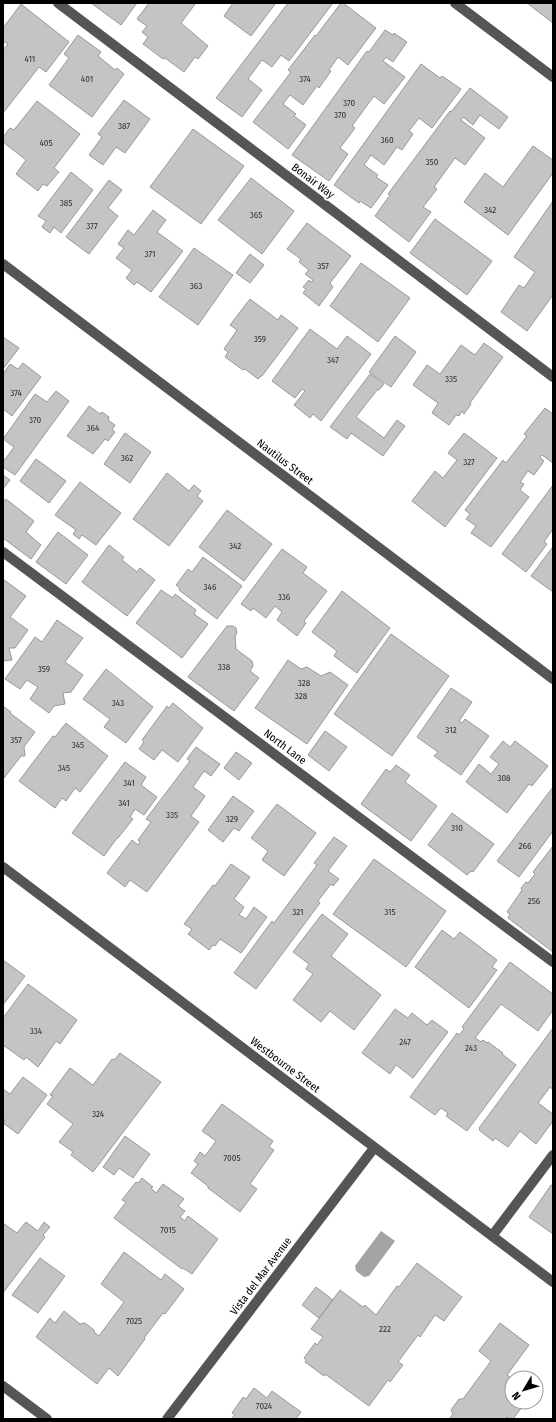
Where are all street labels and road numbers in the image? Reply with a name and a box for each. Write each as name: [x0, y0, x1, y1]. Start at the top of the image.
street label: Bonair Way: [289, 161, 337, 201]
street label: Nautilus Street: [254, 437, 316, 488]
street label: North Lane: [261, 727, 309, 767]
street label: Westbourne Street: [248, 1035, 323, 1096]
street label: Vista del Mar Avenue: [228, 1235, 294, 1317]

